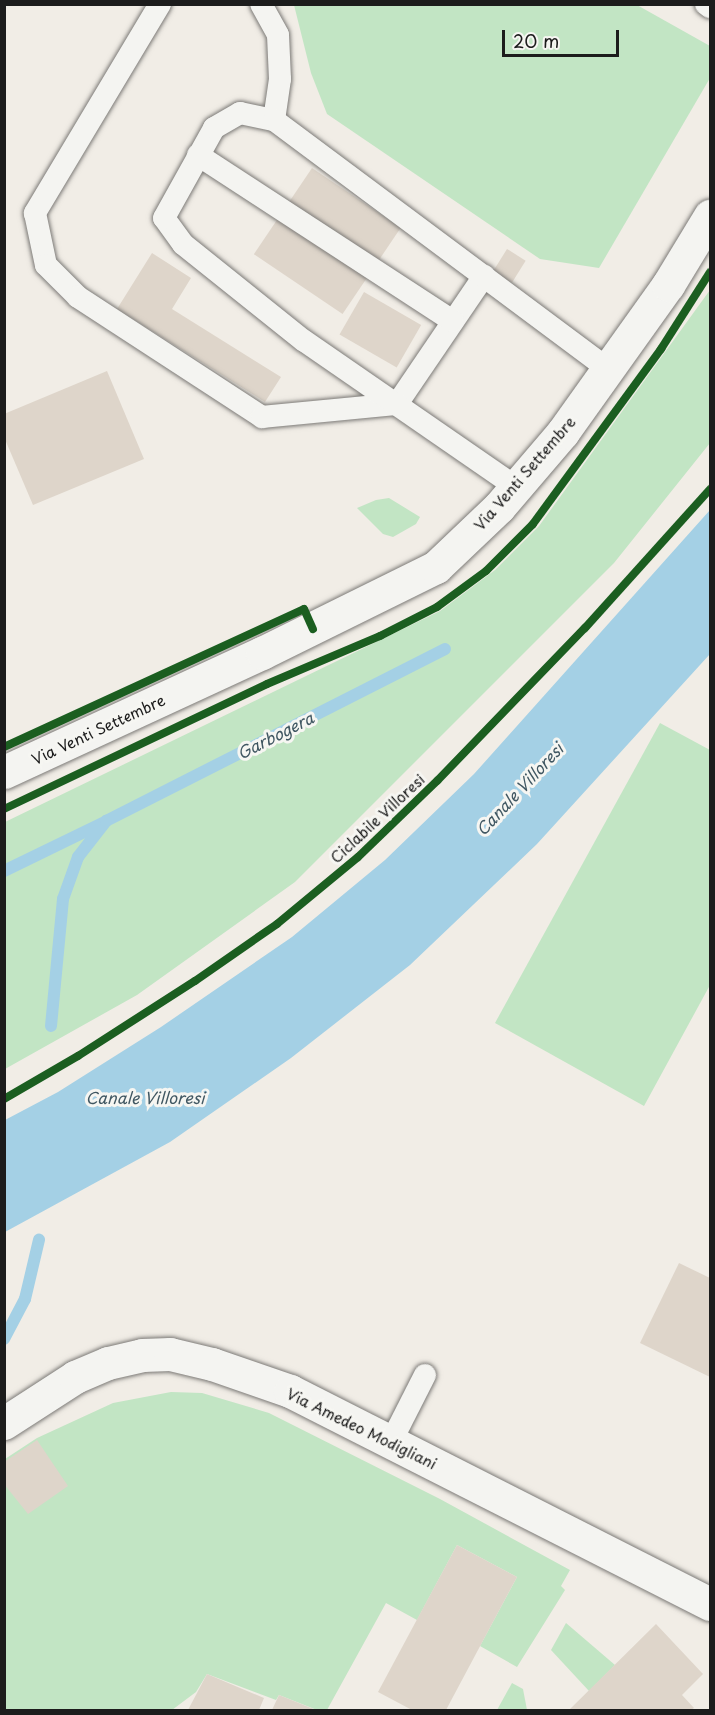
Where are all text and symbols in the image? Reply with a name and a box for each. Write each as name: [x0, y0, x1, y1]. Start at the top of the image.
scale bar: [505, 18, 622, 56]
text: 20 m: [513, 27, 559, 54]
street label: Via Venti Settembre: [470, 413, 578, 533]
street label: Via Venti Settembre: [29, 691, 167, 767]
water label: Garbogera: [234, 708, 316, 762]
water label: Canale Villoresi: [471, 739, 567, 839]
street label: Ciclabile Villoresi: [326, 769, 428, 867]
water label: Canale Villoresi: [85, 1087, 205, 1107]
street label: Via Amedeo Modigliani: [284, 1384, 440, 1472]

